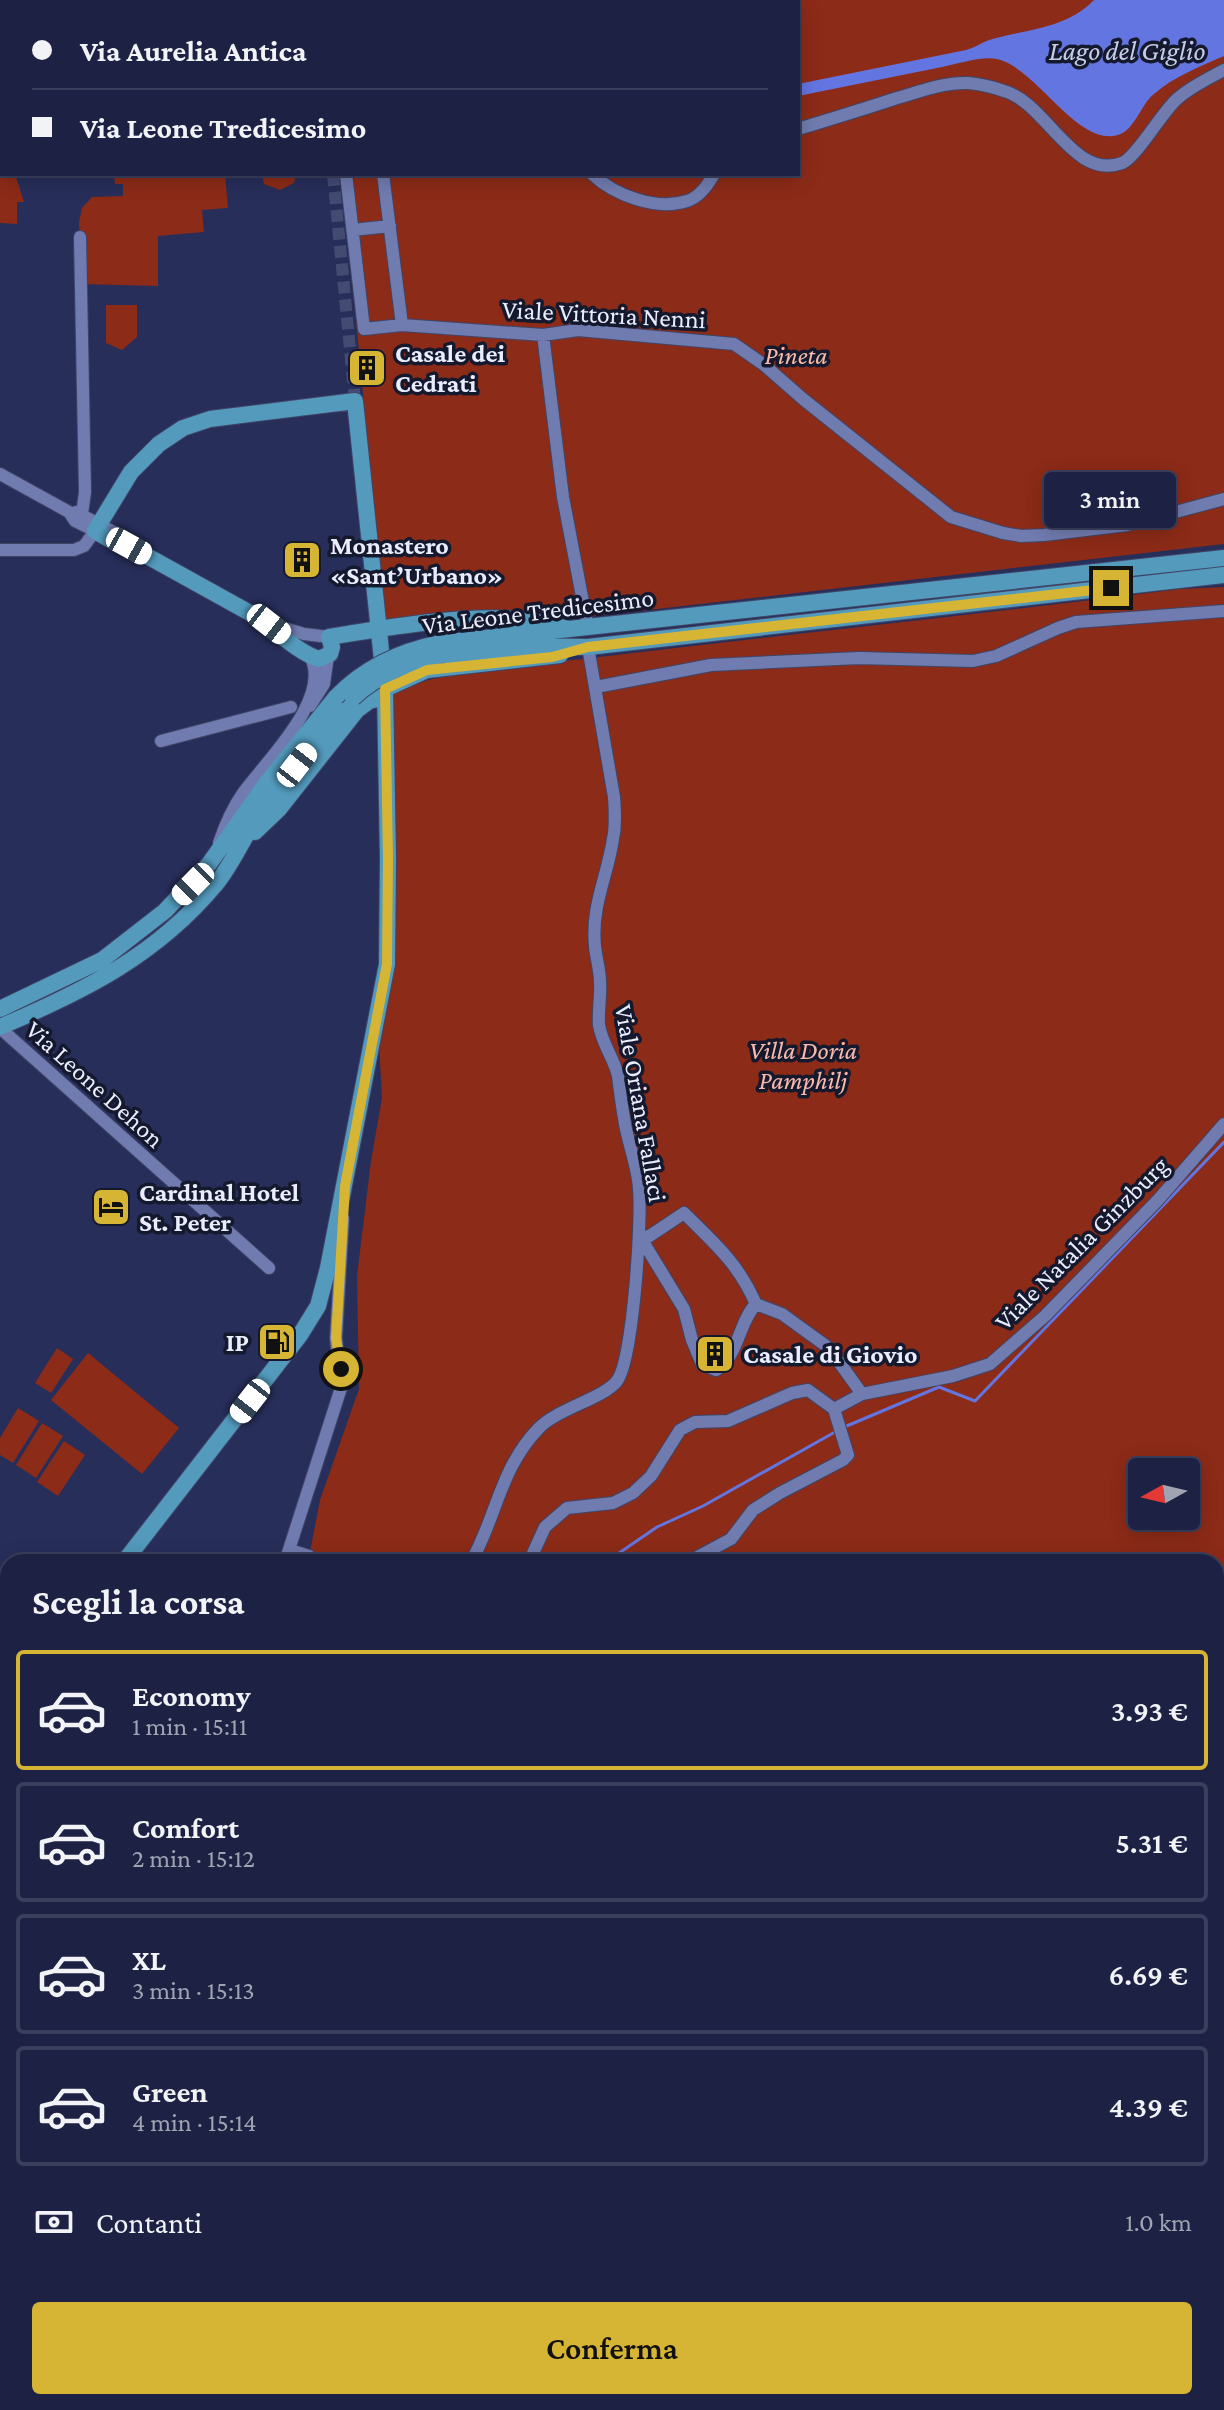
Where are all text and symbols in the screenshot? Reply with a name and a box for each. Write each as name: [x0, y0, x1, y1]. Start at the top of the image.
text: Via Aurelia Antica: [80, 34, 307, 67]
water label: Lago del Giglio: [1049, 35, 1205, 66]
text: Via Leone Tredicesimo: [80, 111, 366, 144]
street label: Viale Vittoria Nenni: [502, 295, 707, 334]
place label: Casale dei Cedrati: [395, 339, 506, 398]
park label: Pineta: [765, 341, 828, 370]
building icon: Casale dei Cedrati: [346, 347, 388, 389]
callout: 3 min: [1045, 472, 1177, 528]
text: 3 min: [1080, 485, 1140, 514]
car: [102, 524, 156, 568]
place label: Monastero «Sant’Urbano»: [330, 531, 503, 590]
building icon: Monastero «Sant’Urbano»: [281, 539, 323, 581]
route end: [1093, 570, 1129, 606]
street label: Via Leone Tredicesimo: [420, 583, 656, 640]
car: [243, 600, 295, 648]
car: [273, 739, 321, 791]
car: [168, 859, 218, 909]
street label: Viale Oriana Fallaci: [609, 1002, 672, 1204]
street label: Via Leone Dehon: [20, 1015, 170, 1154]
park label: Villa Doria Pamphilj: [749, 1036, 857, 1095]
street label: Viale Natalia Ginzburg: [989, 1150, 1174, 1336]
place label: Cardinal Hotel St. Peter: [139, 1178, 300, 1237]
hotel icon: Cardinal Hotel St. Peter: [90, 1186, 132, 1228]
fuel station icon: IP: [256, 1321, 298, 1363]
place label: IP: [226, 1328, 249, 1357]
building icon: Casale di Giovio: [694, 1333, 736, 1375]
place label: Casale di Giovio: [743, 1340, 918, 1369]
route start: [323, 1351, 359, 1387]
car: [226, 1375, 274, 1427]
north arrow: [1128, 1458, 1200, 1530]
map controls: [1128, 1458, 1200, 1530]
text: Scegli la corsa: [32, 1582, 245, 1622]
icon: car: [36, 1674, 108, 1746]
text: Economy: [132, 1679, 251, 1712]
text: 3.93 €: [1111, 1694, 1188, 1727]
text: 1 min · 15:11: [132, 1712, 247, 1741]
icon: car: [36, 1806, 108, 1878]
text: Comfort: [132, 1811, 239, 1844]
text: 5.31 €: [1116, 1826, 1188, 1859]
text: 2 min · 15:12: [132, 1844, 255, 1873]
icon: car: [36, 1938, 108, 2010]
text: XL: [132, 1943, 166, 1976]
text: 6.69 €: [1109, 1958, 1188, 1991]
text: 3 min · 15:13: [132, 1976, 255, 2005]
icon: car: [36, 2070, 108, 2142]
text: Green: [132, 2075, 208, 2108]
text: 4.39 €: [1109, 2090, 1188, 2123]
text: 4 min · 15:14: [132, 2108, 257, 2137]
icon: cash: [32, 2200, 76, 2244]
text: Contanti: [96, 2206, 202, 2239]
text: 1.0 km: [1125, 2208, 1192, 2237]
button: Conferma: [32, 2302, 1192, 2394]

